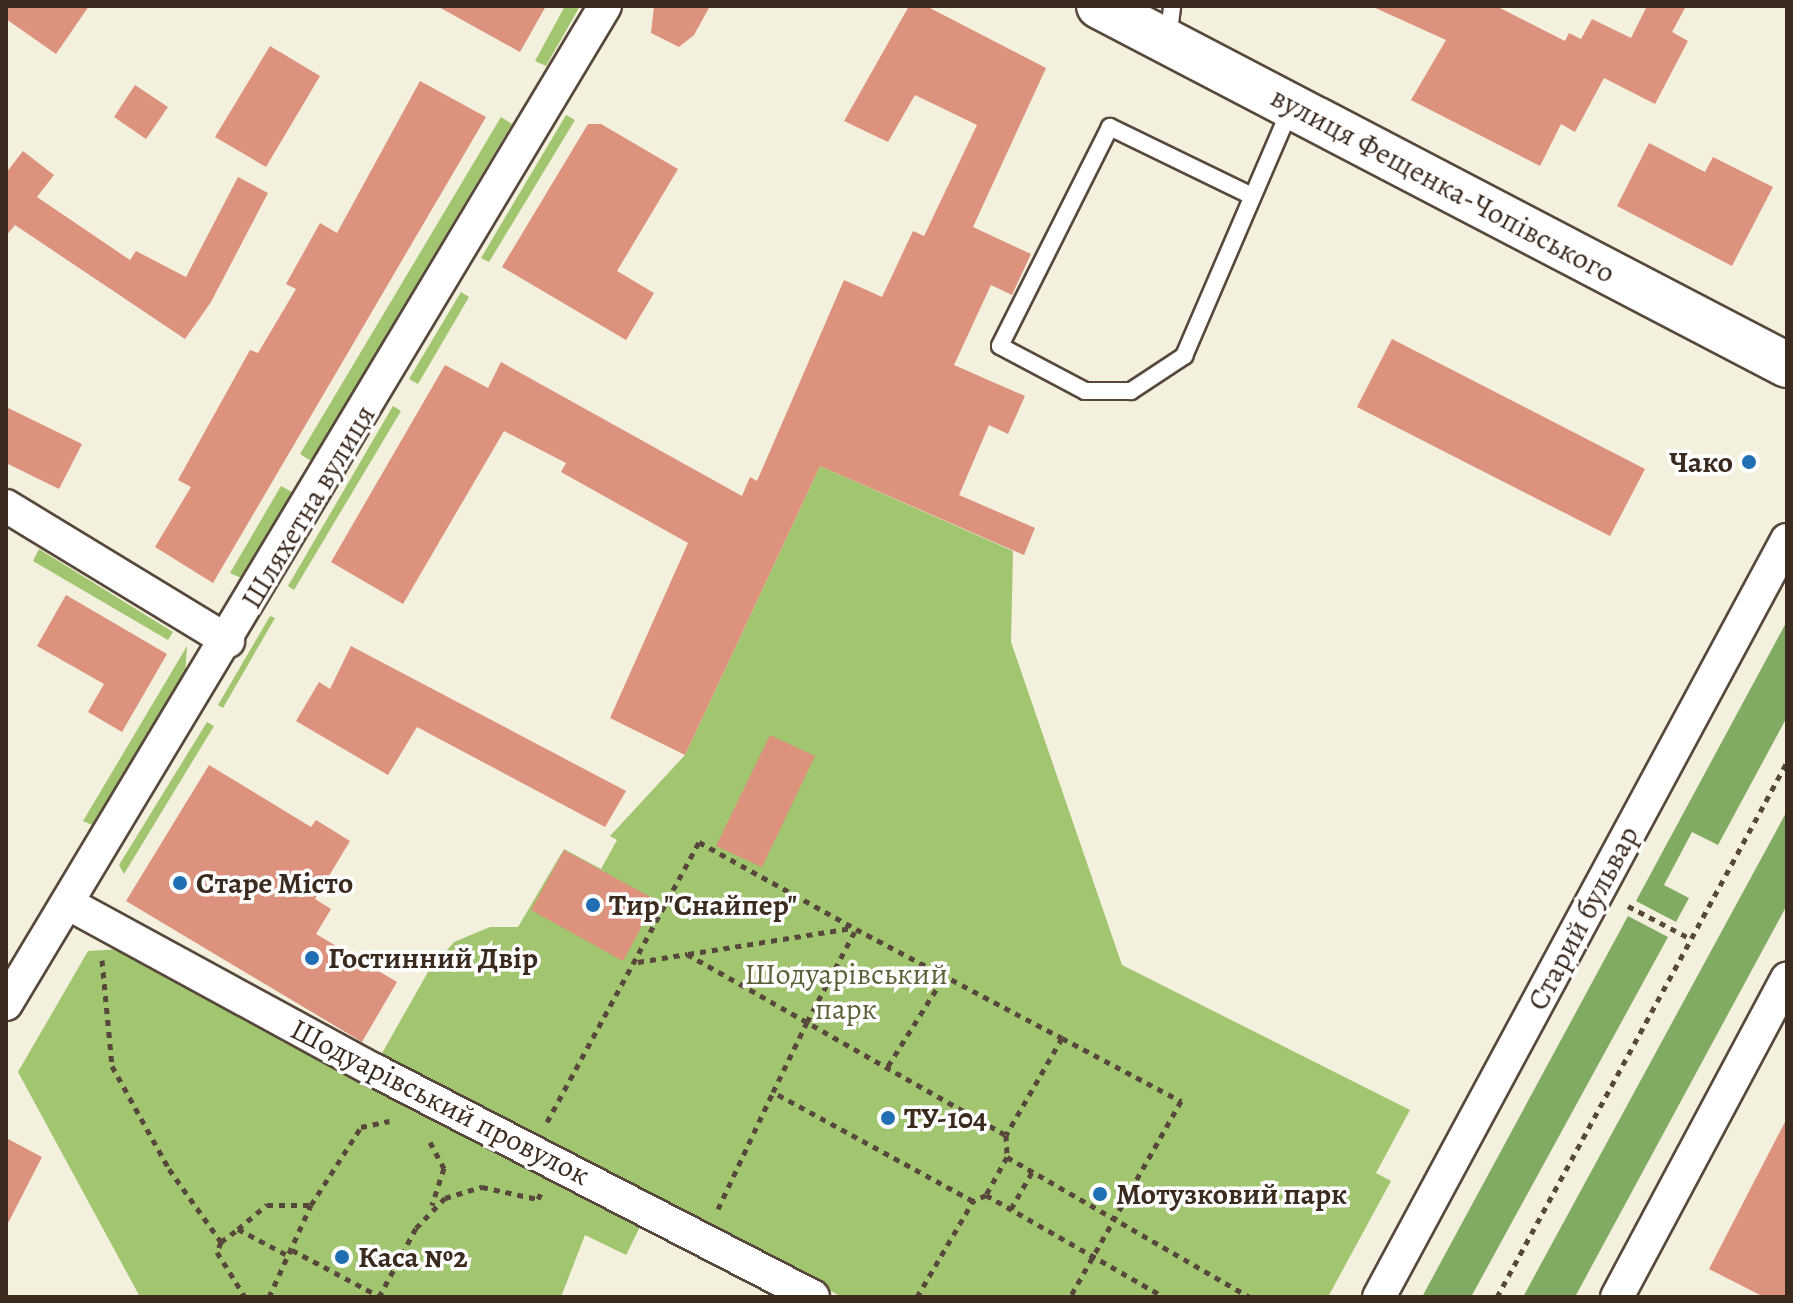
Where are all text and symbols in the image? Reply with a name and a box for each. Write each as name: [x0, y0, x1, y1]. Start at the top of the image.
street label: вулиця Фещенка-Чопівського: [1265, 79, 1621, 291]
street label: Шляхетна вулиця: [233, 399, 383, 615]
place label: Чако: [1669, 444, 1733, 480]
marker: Чако: [1740, 453, 1758, 471]
street label: Старий бульвар: [1519, 820, 1647, 1016]
place label: Старе Місто: [196, 865, 353, 901]
marker: Старе Місто: [171, 874, 189, 892]
place label: Тир "Снайпер": [609, 887, 798, 923]
marker: Тир "Снайпер": [584, 896, 602, 914]
place label: Гостинний Двір: [328, 940, 538, 976]
marker: Гостинний Двір: [303, 949, 321, 967]
park label: Шодуарівський парк: [744, 956, 948, 1026]
street label: Шодуарівський провулок: [284, 1011, 596, 1193]
place label: ТУ-104: [904, 1100, 987, 1136]
marker: ТУ-104: [879, 1109, 897, 1127]
place label: Мотузковий парк: [1116, 1176, 1347, 1212]
marker: Мотузковий парк: [1091, 1185, 1109, 1203]
place label: Каса №2: [358, 1239, 468, 1275]
marker: Каса №2: [333, 1248, 351, 1266]

